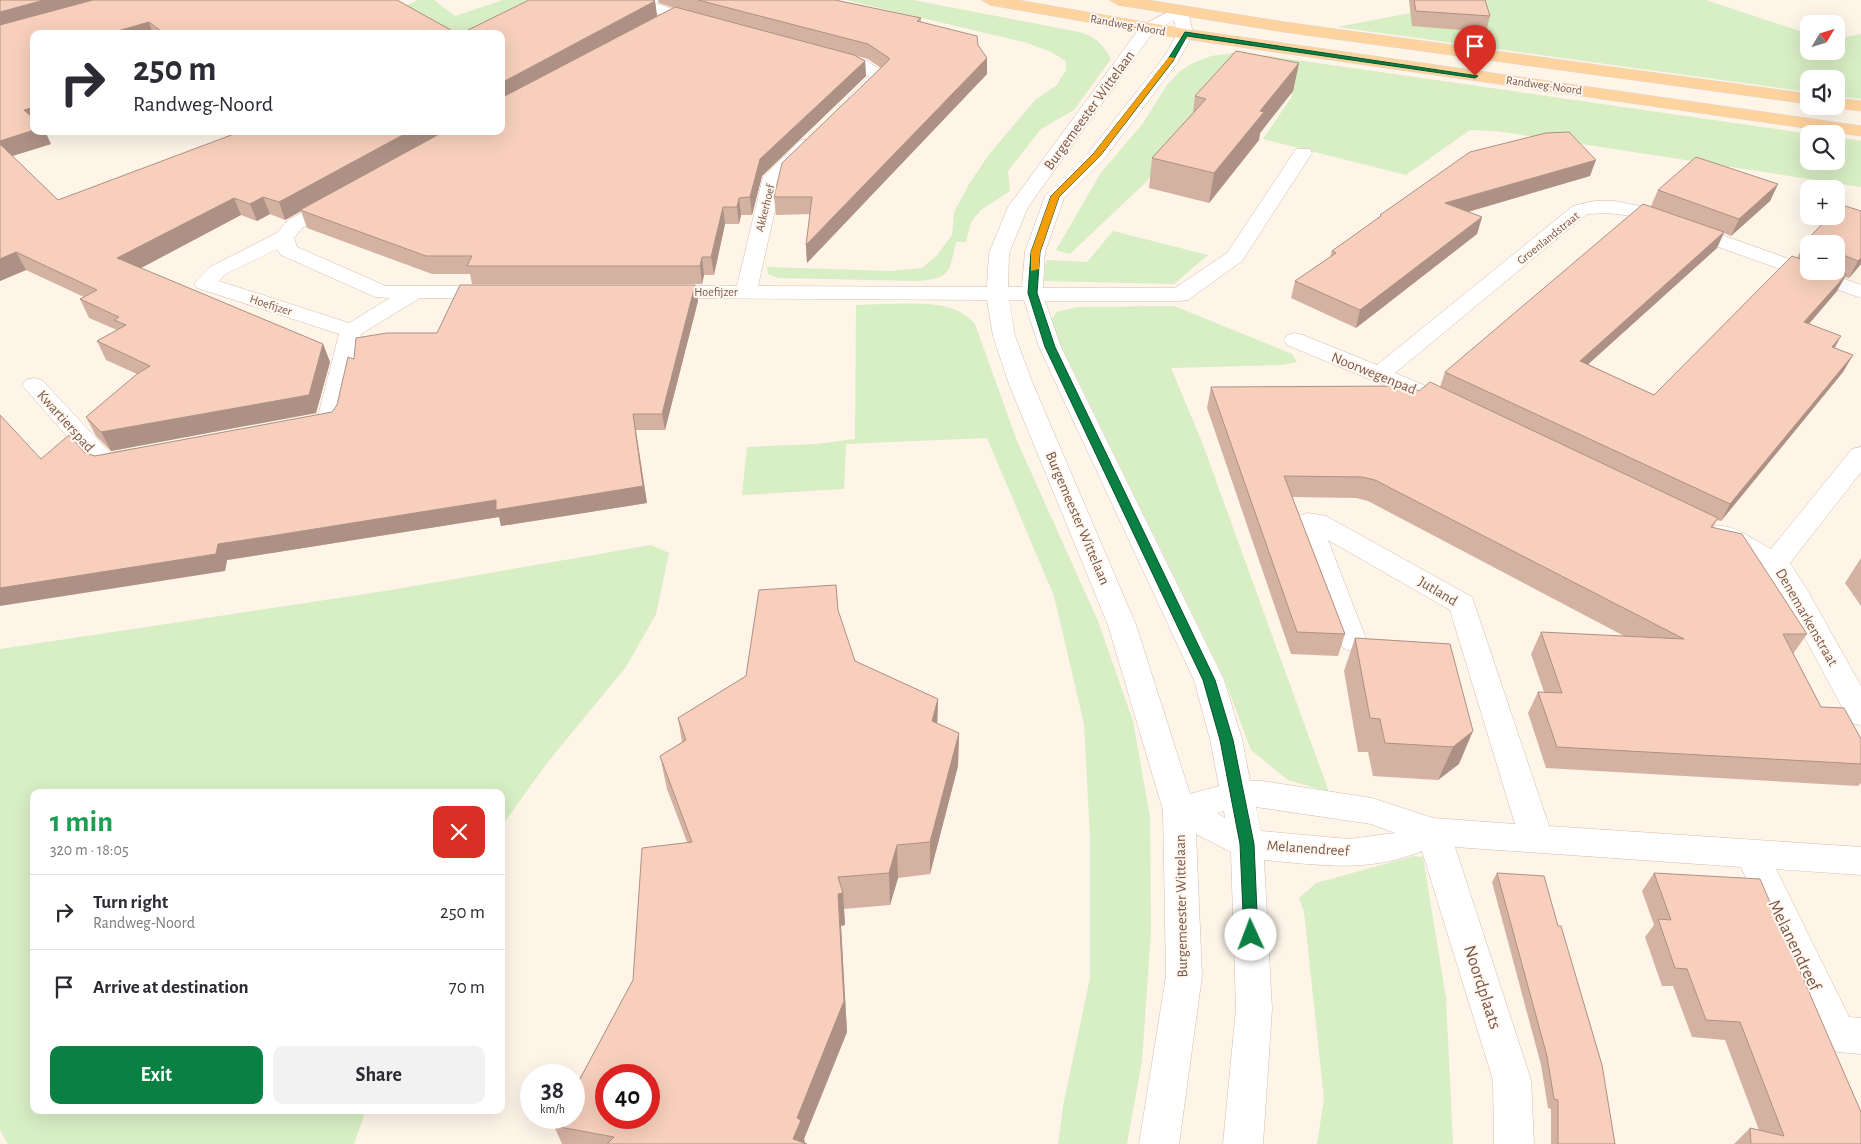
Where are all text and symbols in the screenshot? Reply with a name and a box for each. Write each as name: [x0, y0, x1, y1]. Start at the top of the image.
street label: Randweg-Noord: [1089, 12, 1167, 38]
north arrow: [1800, 15, 1845, 60]
map controls: [1800, 15, 1845, 280]
pin: [1454, 25, 1496, 76]
icon: arrive: [1461, 32, 1489, 60]
street label: Burgemeester Wittelaan: [1041, 48, 1138, 173]
icon: right: [50, 50, 115, 115]
text: 250 m: [133, 52, 216, 87]
button: sound: [1800, 70, 1845, 115]
street label: Randweg-Noord: [1505, 74, 1583, 96]
text: Randweg-Noord: [133, 93, 273, 115]
button: search: [1800, 125, 1845, 170]
button: +: [1800, 180, 1845, 225]
street label: Akkerhoef: [753, 182, 777, 233]
street label: Groenlandstraat: [1515, 209, 1582, 267]
button: −: [1800, 235, 1845, 280]
street label: Hoefijzer: [694, 286, 738, 299]
street label: Hoefijzer: [248, 293, 294, 318]
street label: Noorwegenpad: [1329, 350, 1419, 397]
street label: Kwartierspad: [34, 388, 97, 455]
street label: Burgemeester Wittelaan: [1043, 449, 1112, 587]
street label: Denemarkenstraat: [1773, 566, 1841, 669]
street label: Jutland: [1415, 574, 1460, 609]
button: close: [433, 806, 485, 858]
text: 1 min: [50, 807, 113, 837]
street label: Burgemeester Wittelaan: [1173, 834, 1190, 978]
street label: Melanendreef: [1266, 838, 1351, 859]
text: 320 m · 18:05: [50, 842, 129, 858]
text: Turn right: [93, 893, 168, 912]
street label: Melanendreef: [1764, 897, 1825, 995]
icon: right: [50, 898, 78, 926]
text: 250 m: [440, 903, 485, 922]
position arrow: [1224, 908, 1276, 960]
text: Randweg-Noord: [93, 915, 195, 931]
street label: Noordplaats: [1460, 943, 1504, 1032]
icon: arrive: [50, 973, 78, 1001]
text: Arrive at destination: [93, 978, 249, 997]
text: 70 m: [449, 978, 485, 997]
button: Exit: [50, 1046, 263, 1104]
button: Share: [273, 1046, 485, 1104]
speed limit sign: 40: [595, 1064, 660, 1129]
text: 38: [541, 1078, 564, 1103]
text: km/h: [540, 1103, 565, 1115]

